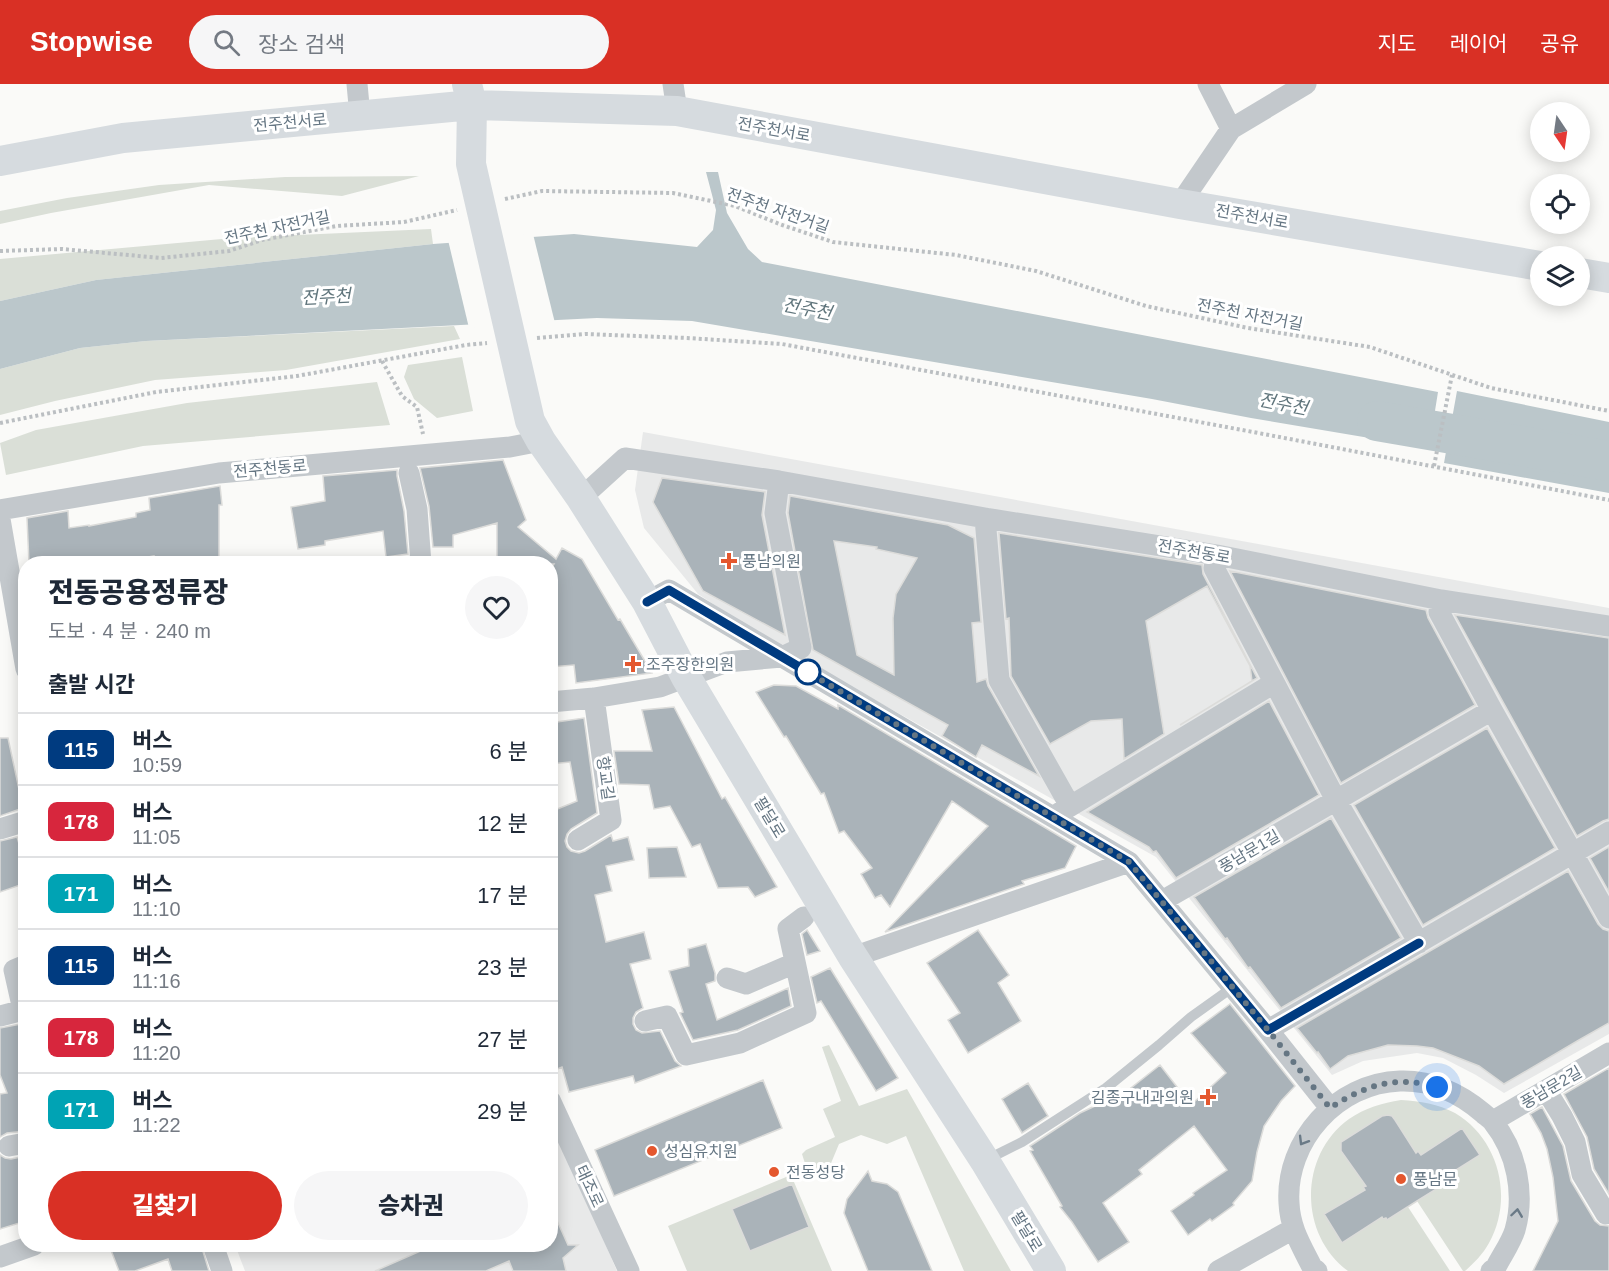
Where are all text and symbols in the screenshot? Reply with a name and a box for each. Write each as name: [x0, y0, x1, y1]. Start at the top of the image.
search box: [189, 15, 609, 69]
text: Stopwise: [30, 26, 153, 57]
icon: search: [210, 26, 243, 59]
text: 장소 검색: [258, 32, 345, 57]
text: 지도: [1378, 32, 1416, 55]
text: 레이어: [1449, 32, 1507, 55]
text: 공유: [1540, 32, 1579, 55]
north arrow: [1530, 102, 1590, 162]
map controls: [1530, 102, 1590, 306]
street label: 전주천서로: [253, 111, 328, 134]
street label: 전주천서로: [736, 115, 812, 144]
button: locate: [1530, 174, 1590, 234]
street label: 전주천 자전거길: [724, 185, 831, 236]
street label: 전주천서로: [1214, 202, 1290, 231]
street label: 전주천 자전거길: [223, 208, 331, 247]
button: layers: [1530, 246, 1590, 306]
water label: 전주천: [301, 286, 354, 308]
water label: 전주천: [781, 294, 836, 324]
street label: 전주천 자전거길: [1196, 296, 1304, 333]
water label: 전주천: [1257, 389, 1312, 419]
street label: 전주천동로: [233, 457, 308, 480]
street label: 전주천동로: [1156, 537, 1232, 566]
marker: 풍남의원: [720, 552, 738, 570]
place label: 풍남의원: [742, 553, 801, 570]
button: heart: [465, 576, 528, 639]
text: 전동공용정류장: [48, 577, 228, 608]
text: 도보 · 4 분 · 240 m: [48, 620, 211, 642]
marker: 조주장한의원: [624, 655, 642, 673]
place label: 조주장한의원: [646, 656, 734, 673]
unlabelled marker: [795, 659, 821, 685]
text: 출발 시간: [48, 672, 135, 697]
text: 버스: [132, 728, 172, 753]
text: 115: [64, 738, 98, 761]
text: 6 분: [489, 739, 528, 764]
text: 10:59: [132, 754, 182, 776]
street label: 향교길: [594, 755, 617, 801]
street label: 팔달로: [751, 794, 788, 841]
text: 버스: [132, 800, 172, 825]
text: 178: [63, 810, 99, 833]
text: 12 분: [477, 811, 528, 836]
text: 11:05: [132, 826, 181, 848]
street label: 풍남문1길: [1216, 827, 1283, 876]
text: 버스: [132, 872, 172, 897]
text: 171: [63, 882, 99, 905]
text: 17 분: [477, 883, 528, 908]
text: 11:10: [132, 898, 181, 920]
text: 버스: [132, 944, 172, 969]
text: 115: [64, 954, 98, 977]
text: 23 분: [477, 955, 528, 980]
text: 11:16: [132, 970, 181, 992]
text: 버스: [132, 1016, 172, 1041]
text: 178: [63, 1026, 99, 1049]
text: 27 분: [477, 1027, 528, 1052]
text: 11:20: [132, 1042, 181, 1064]
street label: 풍남문2길: [1518, 1063, 1585, 1112]
your location: [1422, 1072, 1452, 1102]
text: 버스: [132, 1088, 172, 1113]
marker: 김종구내과의원: [1199, 1088, 1217, 1106]
place label: 김종구내과의원: [1091, 1089, 1194, 1106]
text: 171: [63, 1098, 99, 1121]
text: 29 분: [477, 1099, 528, 1124]
text: 11:22: [132, 1114, 181, 1136]
one-way arrow: [1299, 1135, 1311, 1145]
place label: 성심유치원: [664, 1143, 738, 1160]
marker: 성심유치원: [645, 1144, 659, 1158]
street label: 태조로: [573, 1163, 607, 1210]
place label: 전동성당: [786, 1164, 845, 1181]
marker: 전동성당: [767, 1165, 781, 1179]
button: 길찾기: [48, 1171, 282, 1240]
button: 승차권: [294, 1171, 528, 1240]
place label: 풍남문: [1413, 1171, 1457, 1188]
marker: 풍남문: [1394, 1172, 1408, 1186]
street label: 팔달로: [1008, 1208, 1045, 1255]
one-way arrow: [1510, 1208, 1523, 1218]

